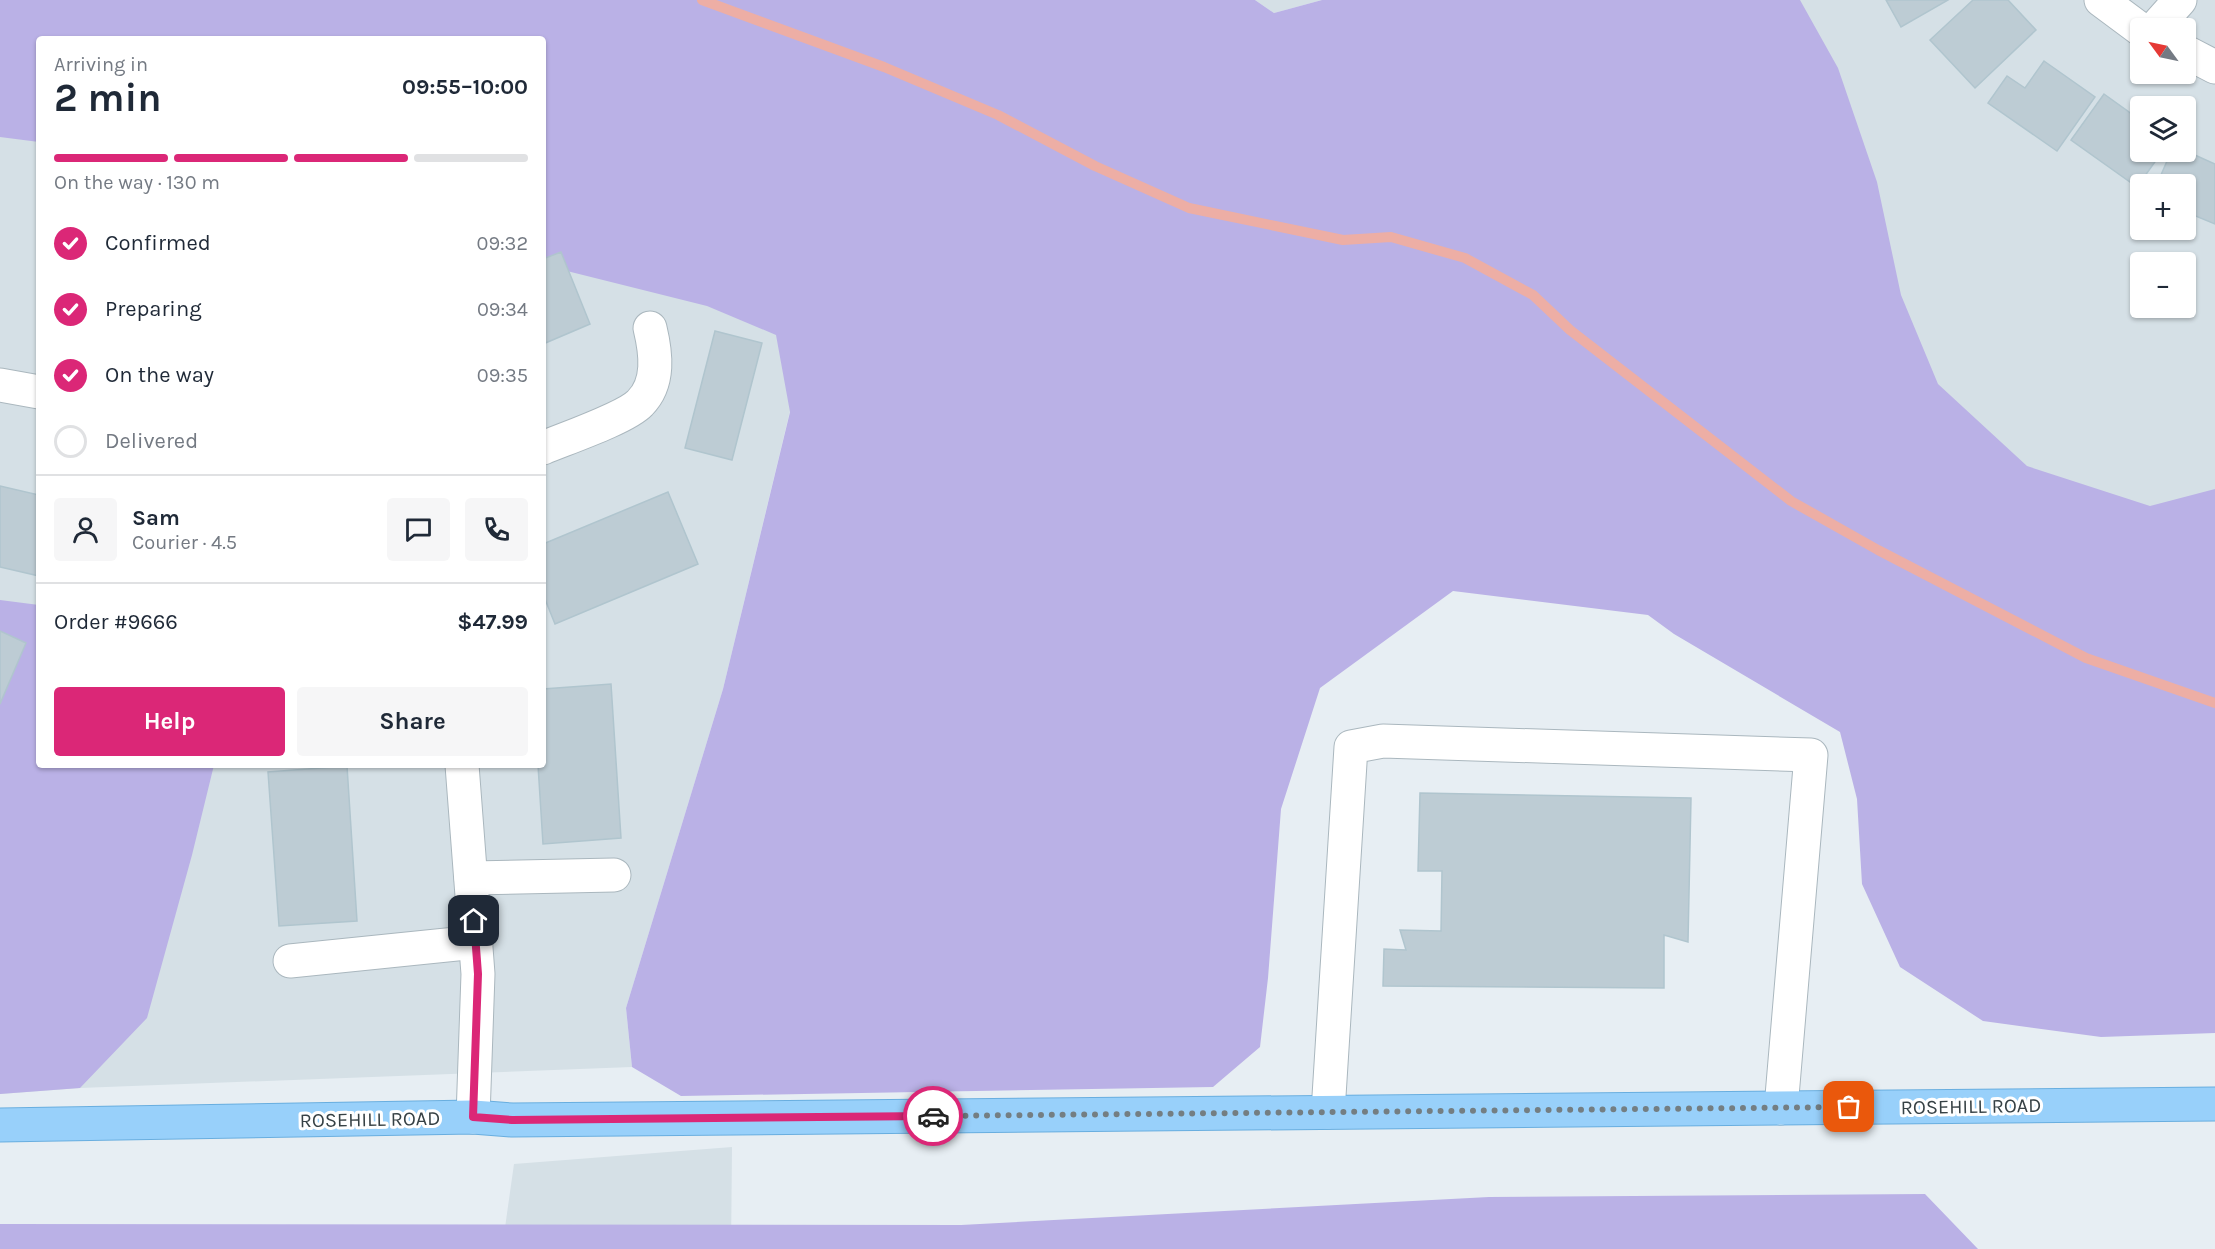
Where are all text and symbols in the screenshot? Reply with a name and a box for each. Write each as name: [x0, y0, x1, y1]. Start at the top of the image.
north arrow: [2130, 18, 2196, 84]
map controls: [2130, 18, 2196, 318]
text: Arriving in: [54, 53, 148, 76]
text: 09:55–10:00: [402, 74, 528, 100]
text: 2 min: [54, 75, 162, 121]
button: layers: [2130, 96, 2196, 162]
text: On the way · 130 m: [54, 171, 220, 194]
button: +: [2130, 174, 2196, 240]
icon: check: [54, 227, 87, 260]
text: Confirmed: [105, 230, 211, 256]
text: 09:32: [477, 232, 528, 255]
button: −: [2130, 252, 2196, 318]
icon: check: [54, 293, 87, 326]
text: Preparing: [105, 296, 202, 322]
text: 09:34: [477, 298, 528, 321]
icon: check: [54, 359, 87, 392]
text: On the way: [105, 362, 214, 388]
text: 09:35: [477, 364, 528, 387]
text: Delivered: [105, 428, 198, 454]
button: person: [54, 498, 117, 561]
button: chat: [387, 498, 450, 561]
button: phone: [465, 498, 528, 561]
text: Sam: [132, 505, 180, 531]
text: Courier · 4.5: [132, 531, 237, 554]
text: Order #9666: [54, 609, 178, 635]
text: $47.99: [457, 609, 528, 635]
button: Help: [54, 687, 285, 756]
button: Share: [297, 687, 528, 756]
pin: [448, 895, 499, 946]
icon: home: [457, 904, 490, 937]
pin: [1823, 1081, 1874, 1132]
courier: [903, 1086, 963, 1146]
icon: bag: [1832, 1090, 1865, 1123]
street label: ROSEHILL ROAD: [1900, 1094, 2042, 1119]
icon: car: [917, 1100, 950, 1133]
street label: ROSEHILL ROAD: [299, 1107, 441, 1132]

